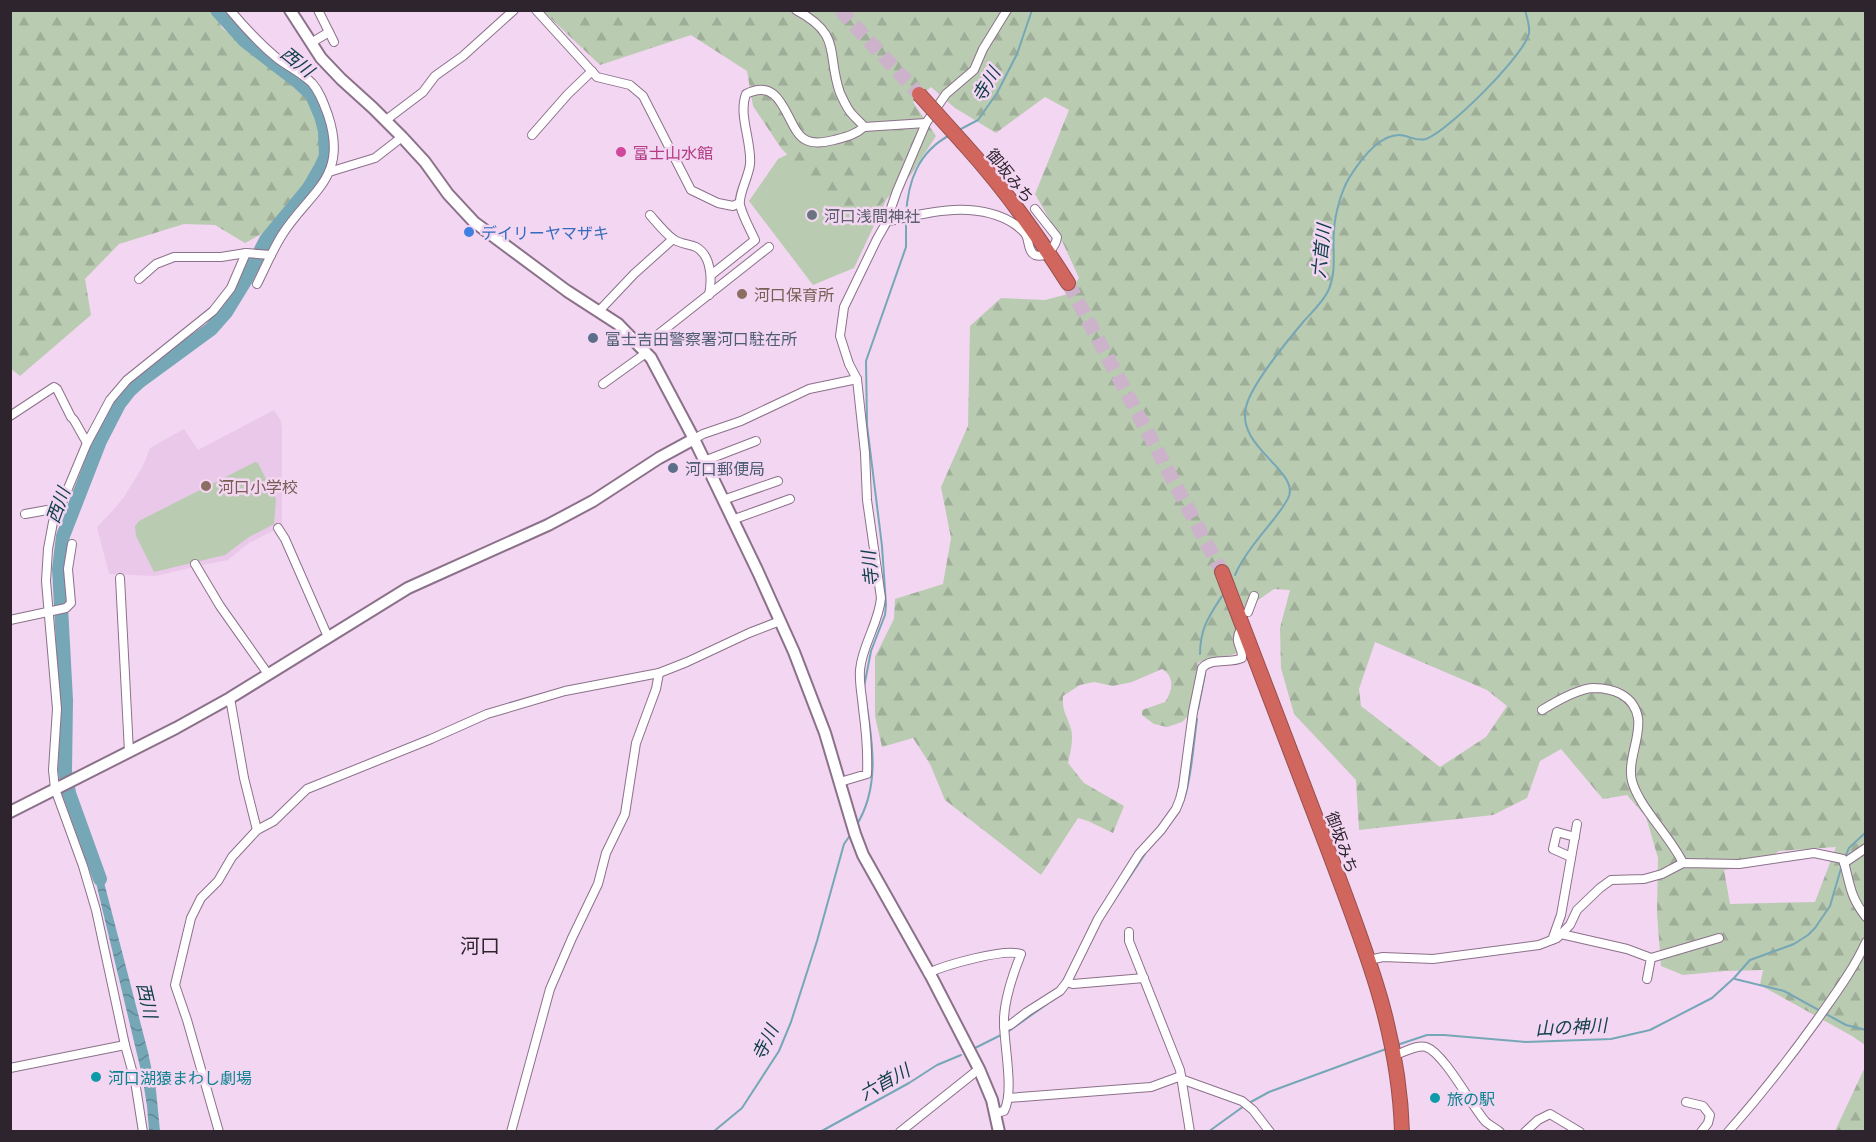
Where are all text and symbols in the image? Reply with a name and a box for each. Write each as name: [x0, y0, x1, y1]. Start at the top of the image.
water label: 西川: [276, 39, 322, 84]
water label: 寺川: [964, 60, 1007, 106]
place label: 富士山水館: [633, 140, 713, 164]
street label: 御坂みち: [982, 143, 1040, 207]
marker: 富士山水館: [614, 145, 628, 159]
place label: 河口浅間神社: [824, 203, 920, 227]
marker: 河口浅間神社: [805, 208, 819, 222]
place label: デイリーヤマザキ: [481, 220, 609, 244]
water label: 六首川: [1304, 221, 1336, 279]
marker: デイリーヤマザキ: [462, 225, 476, 239]
place label: 河口保育所: [754, 282, 834, 306]
marker: 河口保育所: [735, 287, 749, 301]
place label: 富士吉田警察署河口駐在所: [605, 326, 797, 350]
marker: 富士吉田警察署河口駐在所: [586, 331, 600, 345]
place label: 河口郵便局: [685, 456, 765, 480]
marker: 河口郵便局: [666, 461, 680, 475]
place label: 河口小学校: [218, 474, 298, 498]
marker: 河口小学校: [199, 479, 213, 493]
water label: 西川: [38, 482, 77, 527]
water label: 寺川: [853, 548, 884, 588]
street label: 御坂みち: [1321, 808, 1365, 876]
district label: 河口: [460, 929, 500, 959]
water label: 西川: [131, 979, 166, 1023]
water label: 山の神川: [1534, 1011, 1610, 1041]
water label: 寺川: [744, 1018, 785, 1064]
water label: 六首川: [854, 1055, 916, 1106]
place label: 河口湖猿まわし劇場: [108, 1065, 252, 1089]
marker: 河口湖猿まわし劇場: [89, 1070, 103, 1084]
place label: 旅の駅: [1447, 1086, 1495, 1110]
marker: 旅の駅: [1428, 1091, 1442, 1105]

